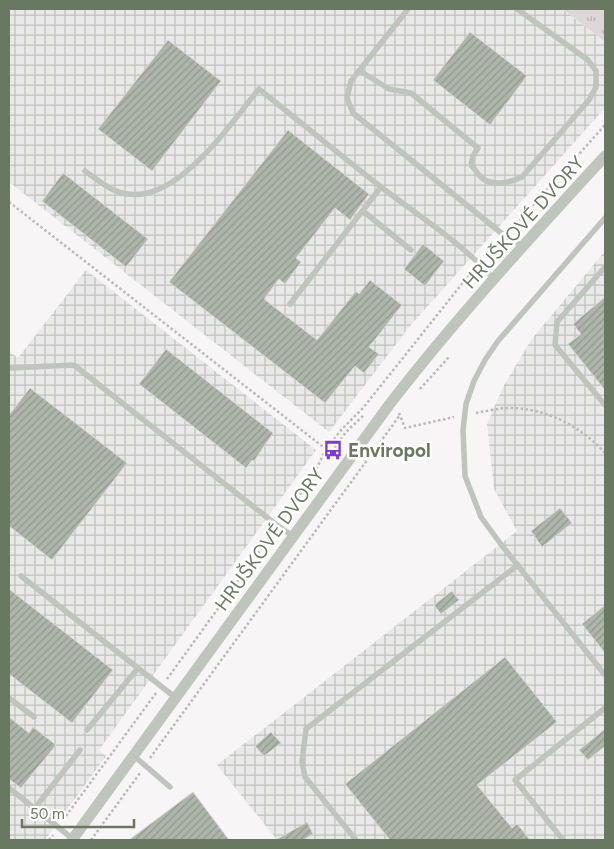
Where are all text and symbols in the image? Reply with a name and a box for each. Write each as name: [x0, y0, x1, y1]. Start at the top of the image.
street label: HRUŠKOVÉ DVORY: [458, 151, 589, 293]
bus stop icon: Enviropol: [322, 439, 344, 461]
place label: Enviropol: [348, 439, 431, 462]
street label: HRUŠKOVÉ DVORY: [210, 463, 329, 615]
scale bar: [22, 796, 135, 828]
text: 50 m: [30, 805, 65, 823]

